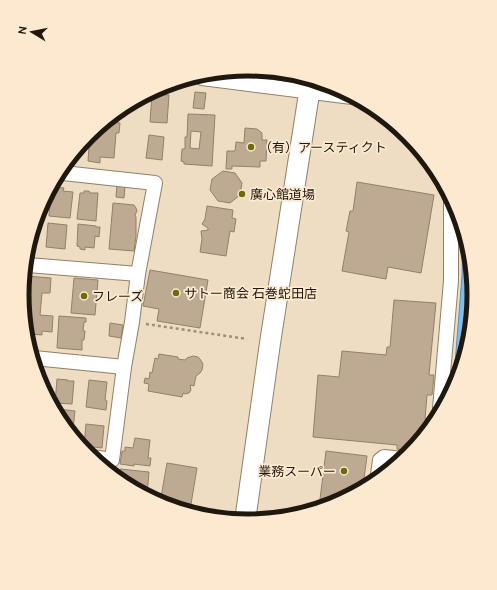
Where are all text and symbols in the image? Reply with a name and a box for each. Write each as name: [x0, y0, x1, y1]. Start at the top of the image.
north arrow: [12, 12, 52, 52]
text: N: [16, 25, 29, 35]
place label: （有）アースティクト: [259, 140, 387, 154]
marker: （有）アースティクト: [246, 142, 256, 152]
place label: 廣心館道場: [250, 187, 315, 201]
marker: 廣心館道場: [237, 189, 247, 199]
place label: サトー商会 石巻蛇田店: [184, 286, 317, 300]
marker: サトー商会 石巻蛇田店: [171, 288, 181, 298]
place label: フレーズ: [92, 289, 143, 303]
marker: フレーズ: [79, 291, 89, 301]
place label: 業務スーパー: [258, 464, 336, 478]
marker: 業務スーパー: [339, 466, 349, 476]

